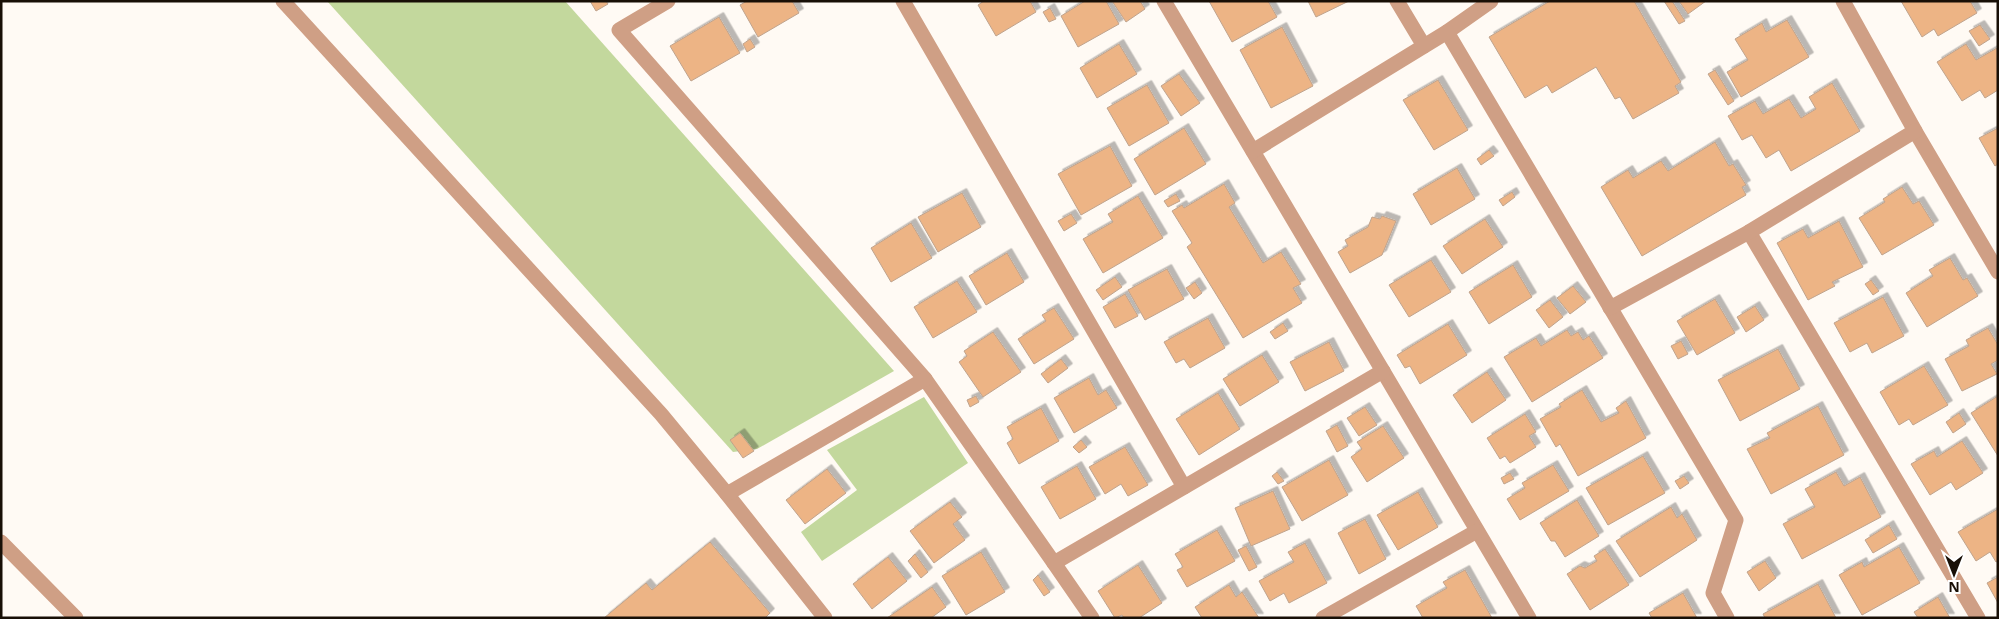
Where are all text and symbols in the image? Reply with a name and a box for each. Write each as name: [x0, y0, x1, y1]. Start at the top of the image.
north arrow: [1929, 549, 1979, 599]
text: N: [1948, 578, 1960, 597]

